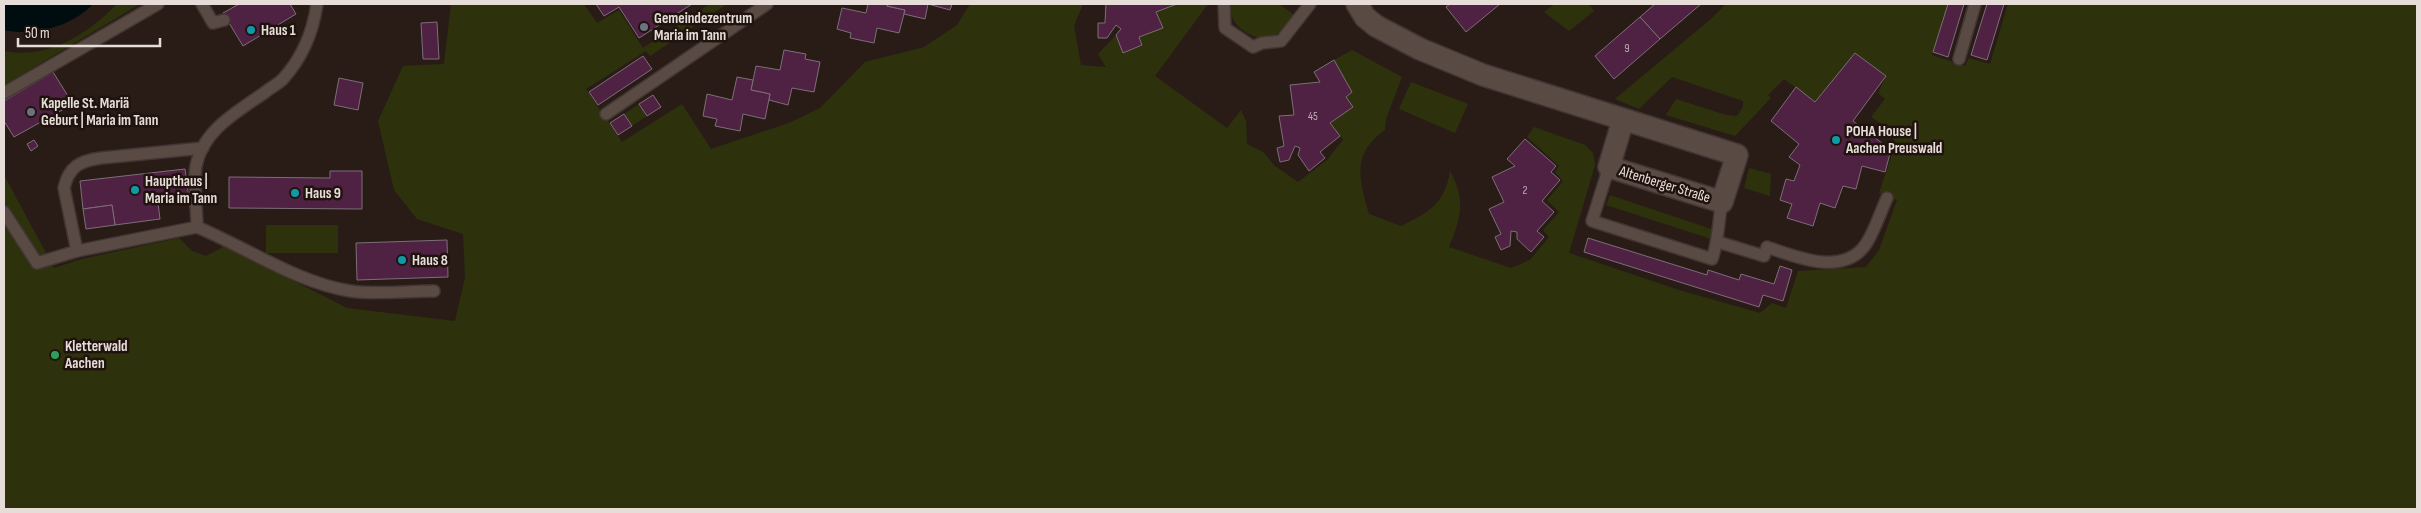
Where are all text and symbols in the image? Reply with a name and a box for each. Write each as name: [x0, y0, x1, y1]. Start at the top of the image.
place label: Gemeindezentrum Maria im Tann: [654, 9, 752, 45]
scale bar: [18, 15, 160, 47]
place label: Haus 1: [261, 21, 296, 40]
marker: Gemeindezentrum Maria im Tann: [638, 21, 650, 33]
text: 50 m: [25, 24, 50, 43]
marker: Haus 1: [245, 24, 257, 36]
house number: 9: [1624, 41, 1630, 56]
place label: Kapelle St. Mariä Geburt | Maria im Tann: [41, 94, 158, 130]
marker: Kapelle St. Mariä Geburt | Maria im Tann: [25, 106, 37, 118]
house number: 45: [1308, 109, 1318, 124]
place label: POHA House | Aachen Preuswald: [1845, 122, 1942, 158]
marker: POHA House | Aachen Preuswald: [1830, 134, 1842, 146]
street label: Altenberger Straße: [1616, 161, 1713, 207]
place label: Haupthaus | Maria im Tann: [145, 172, 217, 208]
house number: 2: [1523, 183, 1528, 198]
marker: Haupthaus | Maria im Tann: [129, 184, 141, 196]
place label: Haus 9: [305, 184, 341, 203]
marker: Haus 9: [289, 187, 301, 199]
place label: Haus 8: [412, 251, 448, 270]
marker: Haus 8: [396, 254, 408, 266]
place label: Kletterwald Aachen: [64, 337, 128, 373]
marker: Kletterwald Aachen: [49, 349, 61, 361]

